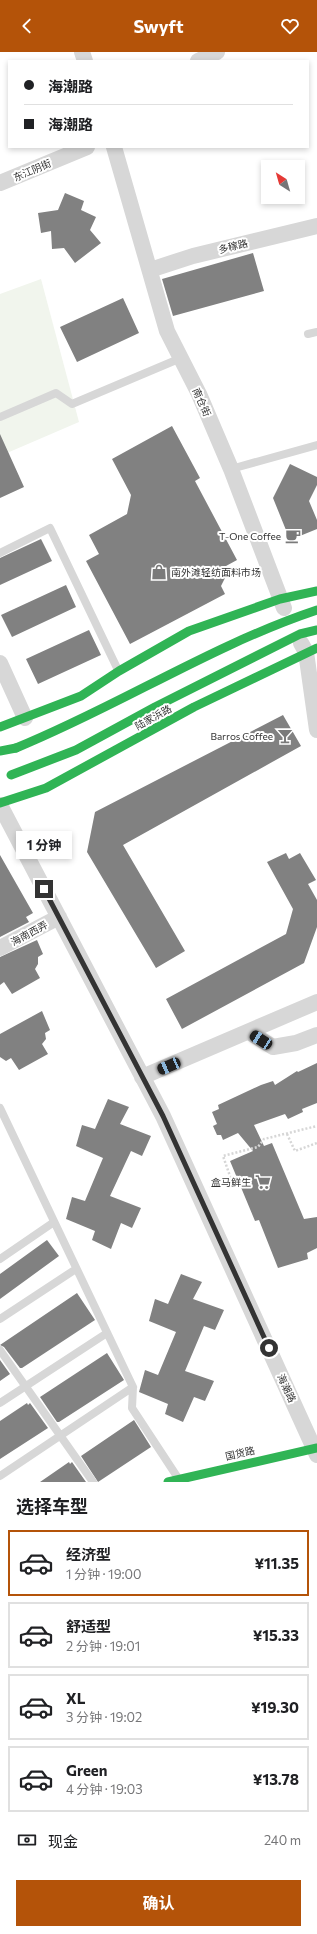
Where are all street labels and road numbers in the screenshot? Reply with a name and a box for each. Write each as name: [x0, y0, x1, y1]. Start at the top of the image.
street label: 东江阴街: [11, 157, 53, 183]
street label: 多稼路: [217, 237, 249, 255]
street label: 南仓街: [190, 386, 214, 418]
street label: 陆家浜路: [133, 702, 173, 732]
street label: 海南西弄: [9, 918, 49, 948]
street label: 海潮路: [275, 1372, 299, 1404]
street label: 国货路: [224, 1444, 256, 1462]

